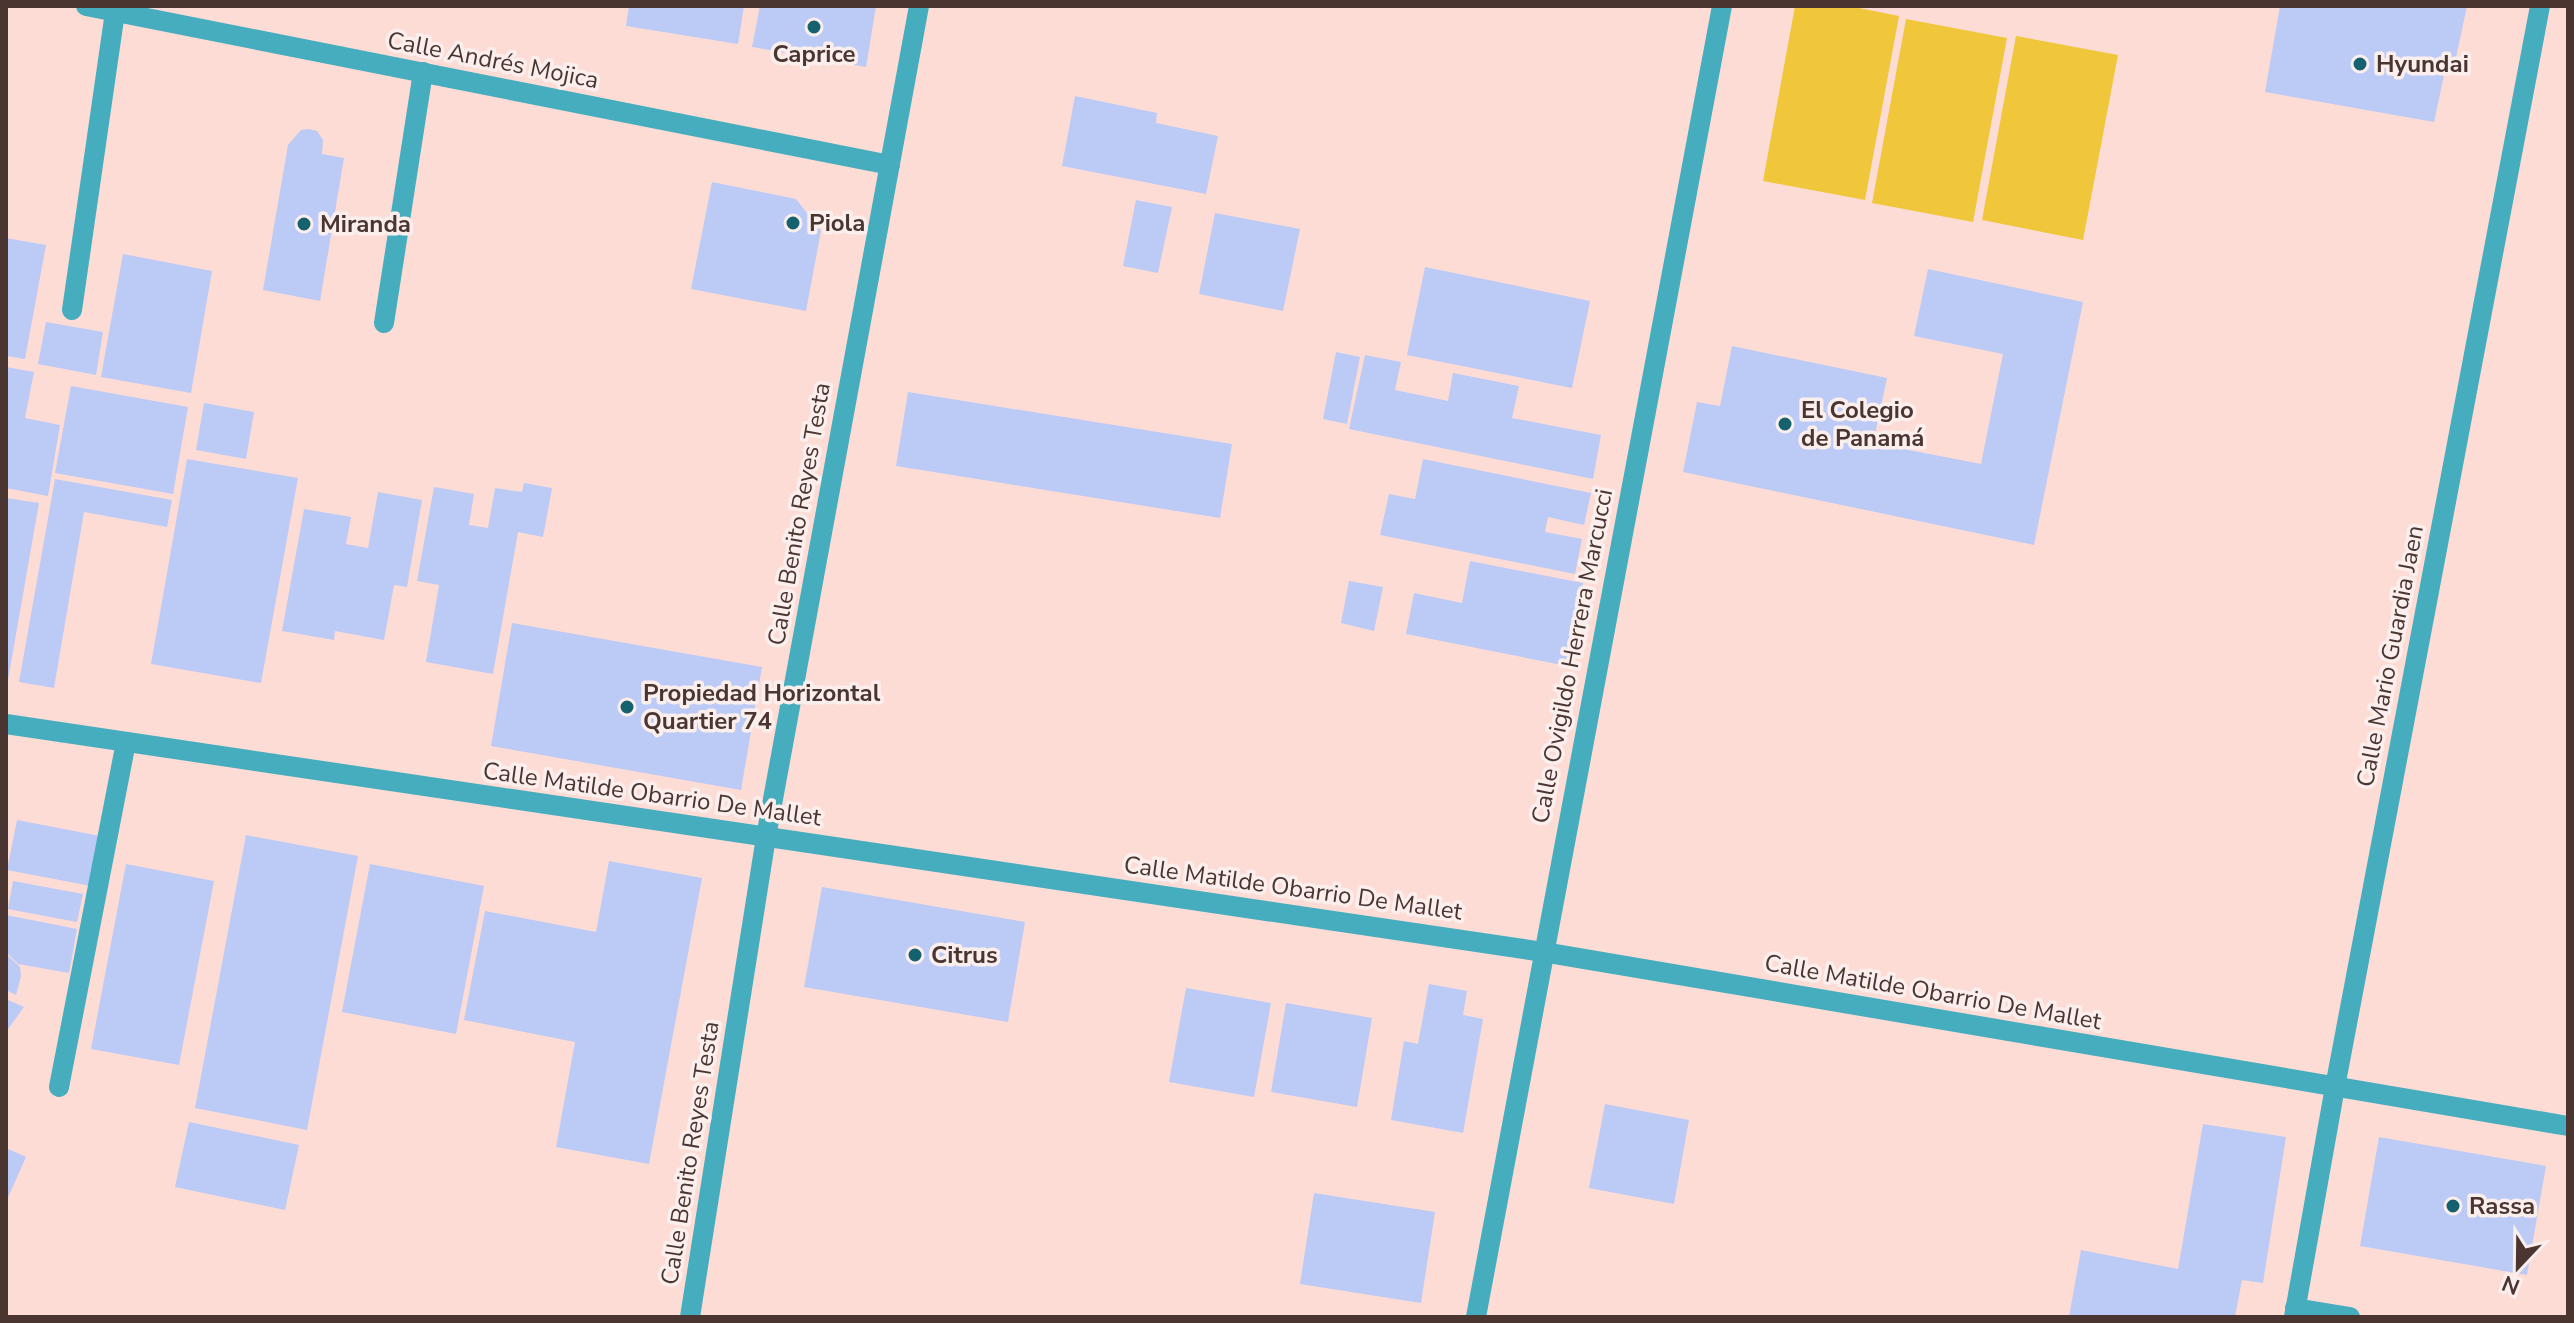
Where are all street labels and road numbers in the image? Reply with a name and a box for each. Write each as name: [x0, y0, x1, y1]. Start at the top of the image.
street label: Calle Andrés Mojica: [385, 24, 601, 96]
street label: Calle Benito Reyes Testa: [760, 380, 838, 648]
street label: Calle Ovigildo Herrera Marcucci: [1524, 486, 1620, 826]
street label: Calle Mario Guardia Jaen: [2349, 522, 2431, 790]
street label: Calle Matilde Obarrio De Mallet: [481, 754, 824, 834]
street label: Calle Matilde Obarrio De Mallet: [1122, 848, 1465, 928]
street label: Calle Matilde Obarrio De Mallet: [1762, 947, 2104, 1037]
street label: Calle Benito Reyes Testa: [653, 1019, 727, 1287]

